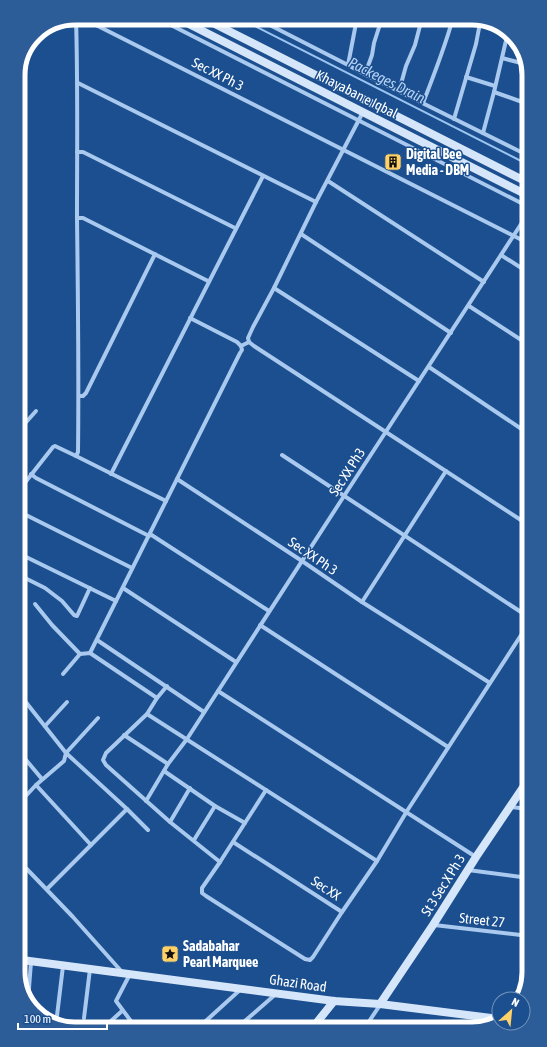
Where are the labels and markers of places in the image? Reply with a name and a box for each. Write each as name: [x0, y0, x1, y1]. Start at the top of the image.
place label: Digital Bee Media - DBM: [406, 146, 469, 178]
building icon: Digital Bee Media - DBM: [383, 152, 403, 172]
place label: Sadabahar Pearl Marquee: [183, 938, 258, 970]
place icon: Sadabahar Pearl Marquee: [160, 944, 180, 964]

